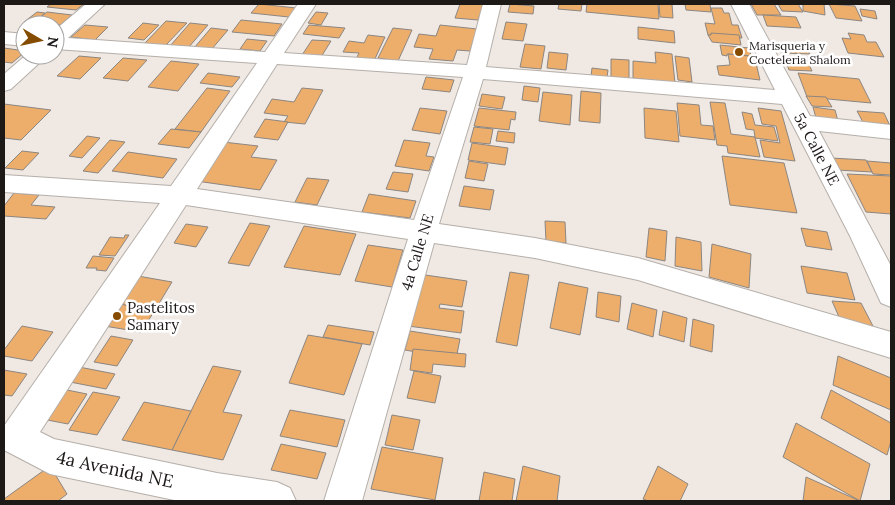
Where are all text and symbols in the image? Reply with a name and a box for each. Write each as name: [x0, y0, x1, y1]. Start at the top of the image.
north arrow: [15, 15, 65, 65]
text: N: [43, 35, 63, 49]
place label: Marisqueria y Cocteleria Shalom: [749, 38, 851, 67]
marker: Marisqueria y Cocteleria Shalom: [733, 46, 745, 58]
street label: 5a Calle NE: [790, 110, 844, 188]
street label: 4a Calle NE: [396, 211, 438, 293]
place label: Pastelitos Samary: [127, 298, 195, 334]
marker: Pastelitos Samary: [111, 310, 123, 322]
street label: 4a Avenida NE: [54, 445, 176, 493]

